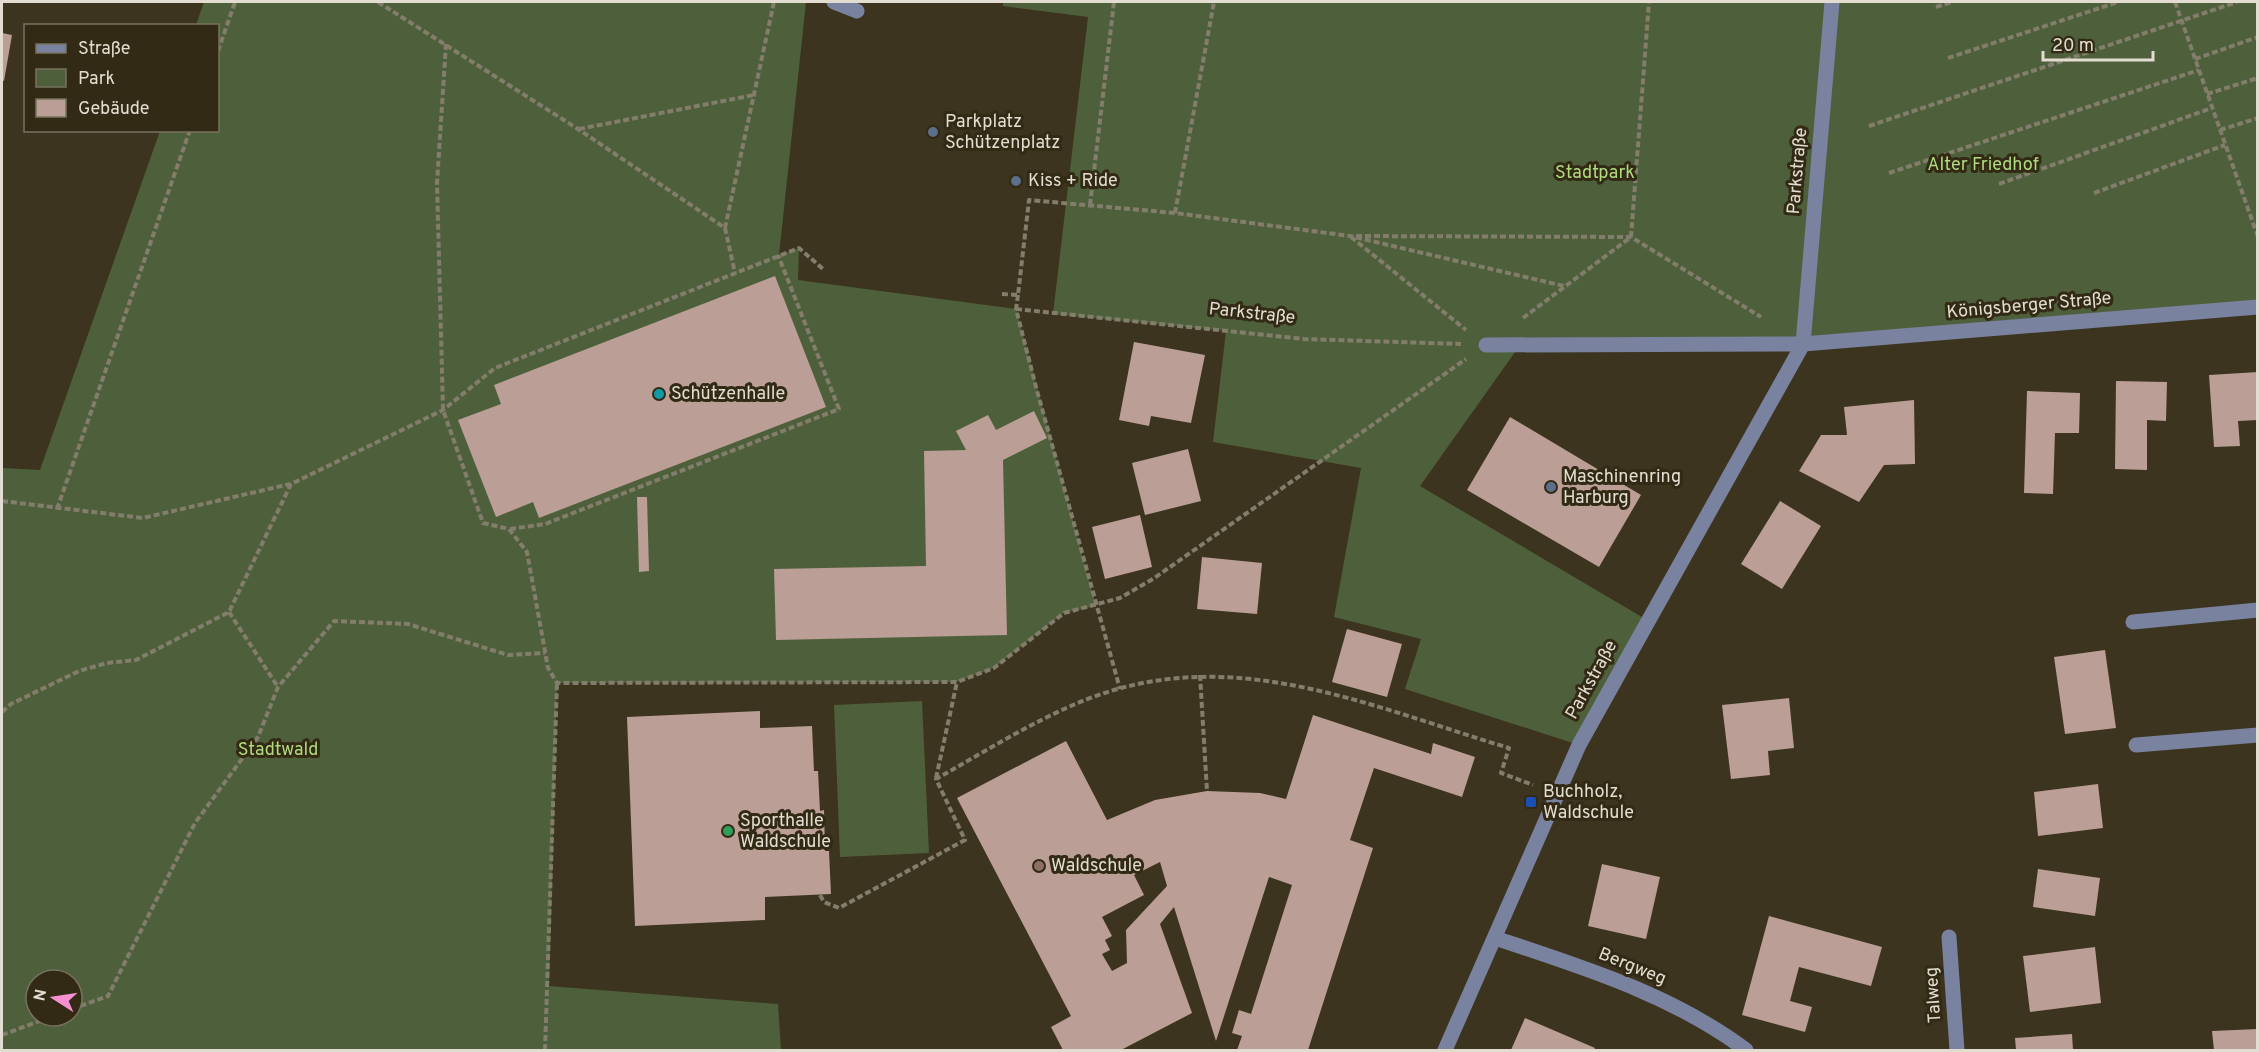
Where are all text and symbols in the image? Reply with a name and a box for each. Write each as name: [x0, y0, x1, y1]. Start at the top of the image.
legend: [24, 24, 219, 132]
scale bar: [2043, 24, 2152, 62]
text: 20 m: [2052, 35, 2094, 58]
text: Straße: [78, 38, 130, 61]
text: Park: [78, 68, 115, 91]
text: Gebäude: [78, 98, 150, 121]
place label: Parkplatz Schützenplatz: [945, 111, 1060, 155]
marker: Parkplatz Schützenplatz: [926, 125, 940, 139]
street label: Parkstraße: [1783, 127, 1813, 215]
park label: Alter Friedhof: [1927, 154, 2039, 177]
park label: Stadtpark: [1555, 162, 1635, 185]
place label: Kiss + Ride: [1028, 170, 1118, 193]
marker: Kiss + Ride: [1009, 174, 1023, 188]
street label: Königsberger Straße: [1946, 287, 2112, 325]
street label: Parkstraße: [1208, 298, 1296, 330]
place label: Schützenhalle: [671, 383, 785, 406]
marker: Schützenhalle: [652, 387, 666, 401]
place label: Maschinenring Harburg: [1563, 466, 1681, 510]
marker: Maschinenring Harburg: [1544, 480, 1558, 494]
street label: Parkstraße: [1561, 636, 1623, 724]
park label: Stadtwald: [238, 739, 318, 762]
place label: Buchholz, Waldschule: [1543, 781, 1634, 825]
marker: Buchholz, Waldschule: [1524, 795, 1538, 809]
place label: Sporthalle Waldschule: [740, 810, 831, 854]
marker: Sporthalle Waldschule: [721, 824, 735, 838]
place label: Waldschule: [1051, 855, 1142, 878]
marker: Waldschule: [1032, 859, 1046, 873]
street label: Bergweg: [1595, 943, 1669, 991]
street label: Talweg: [1921, 966, 1947, 1024]
north arrow: [24, 968, 84, 1028]
text: N: [30, 988, 52, 1003]

